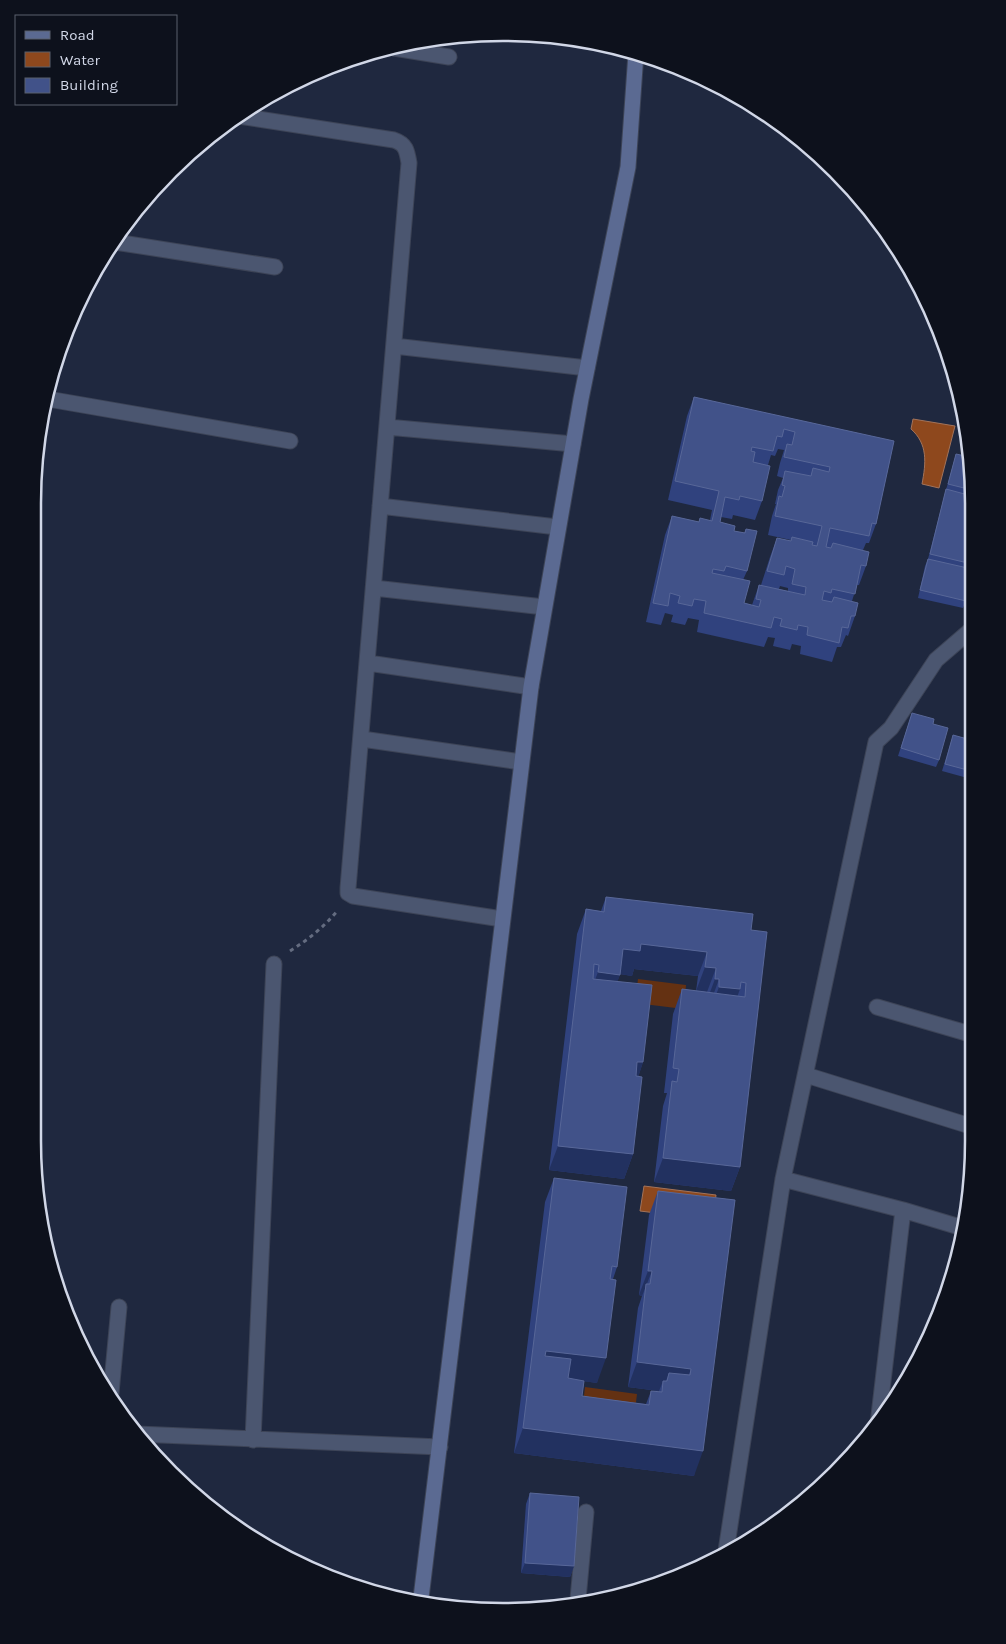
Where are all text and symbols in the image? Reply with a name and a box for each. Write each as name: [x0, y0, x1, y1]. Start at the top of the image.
legend: [15, 15, 178, 105]
text: Road: [60, 26, 95, 44]
text: Water: [60, 51, 101, 69]
text: Building: [60, 76, 118, 94]

